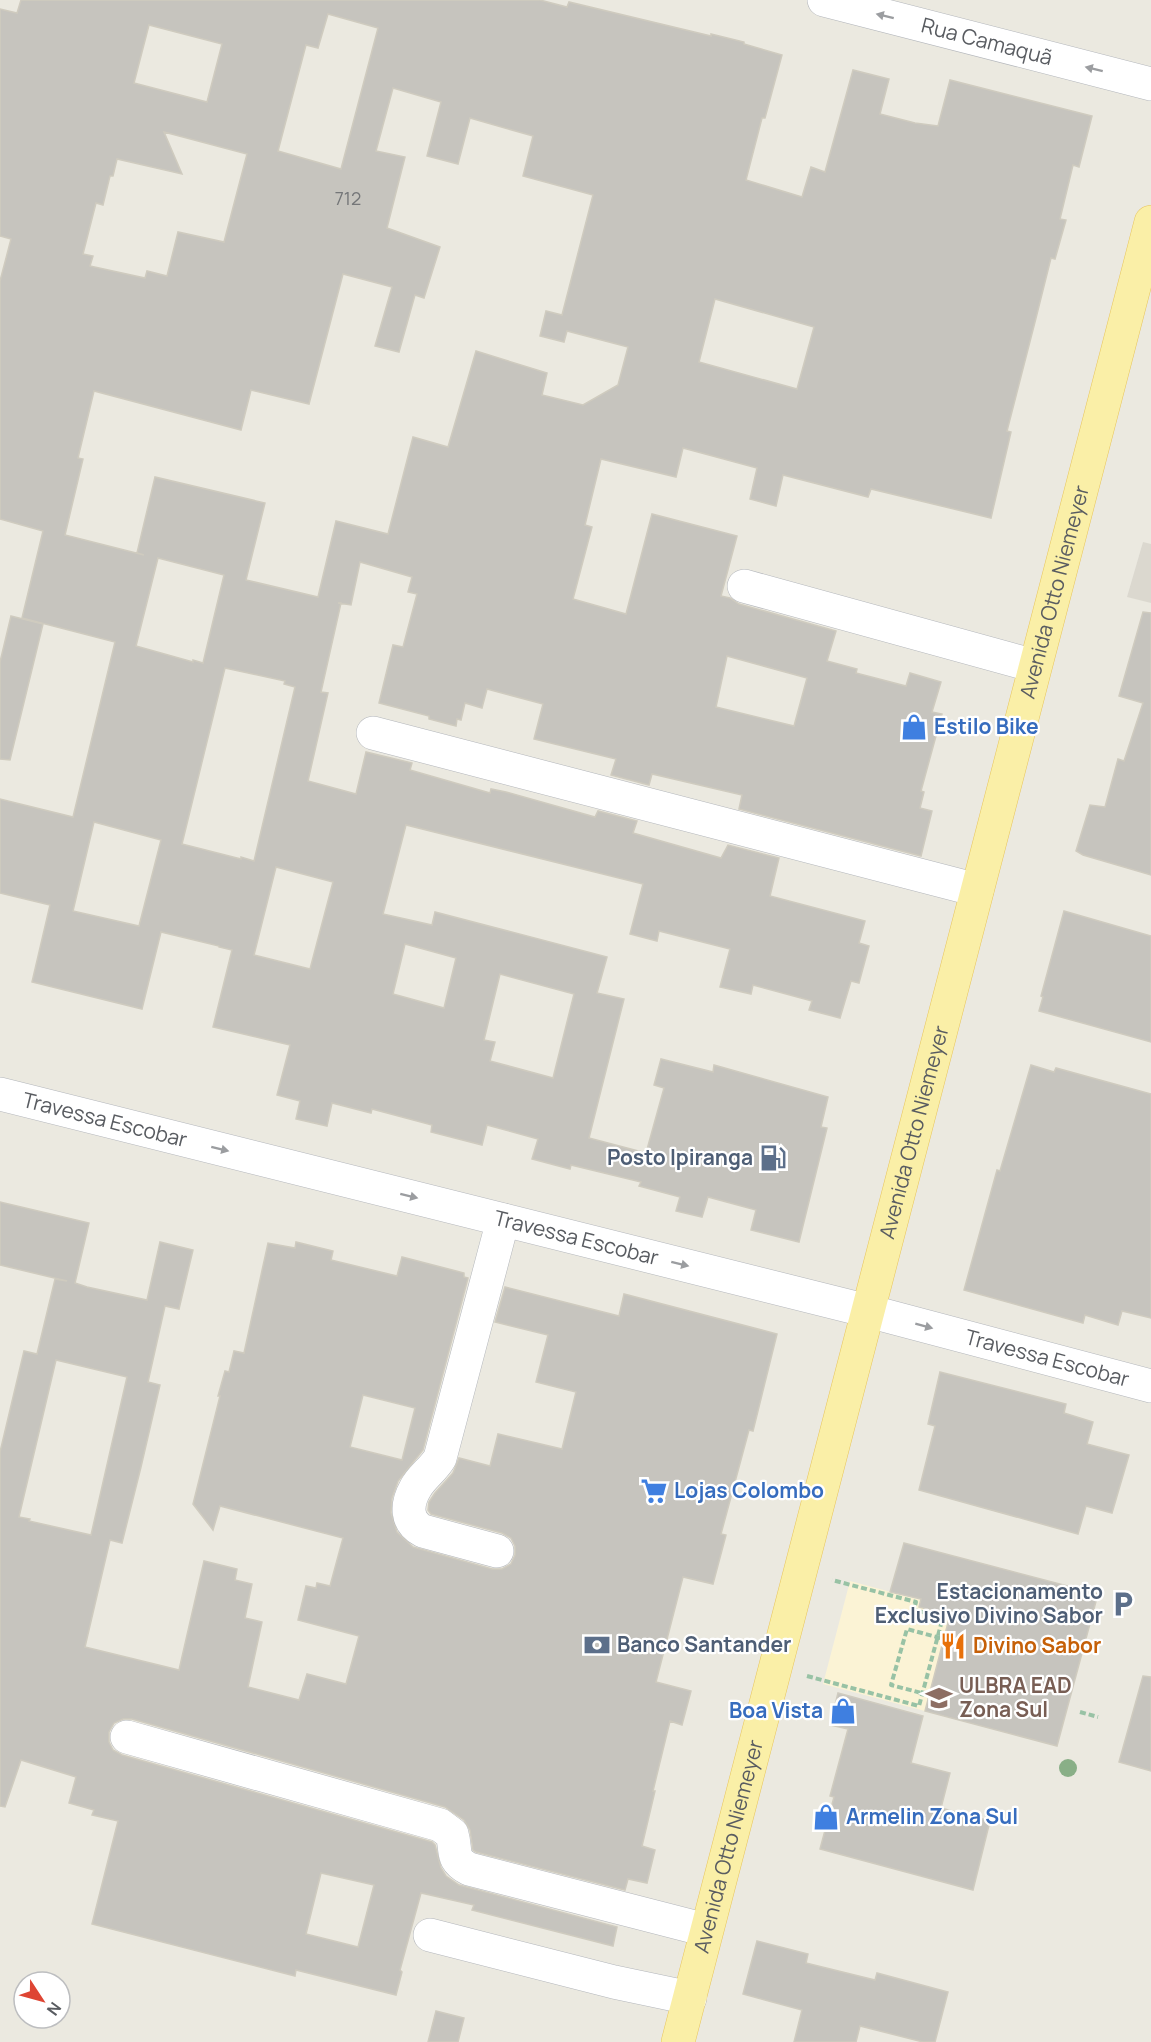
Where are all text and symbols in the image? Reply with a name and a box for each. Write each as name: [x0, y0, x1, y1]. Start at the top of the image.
one-way arrow: [876, 10, 894, 20]
street label: Rua Camaquã: [918, 11, 1056, 71]
one-way arrow: [1085, 64, 1103, 74]
house number: 712: [335, 186, 361, 210]
street label: Avenida Otto Niemeyer: [1013, 482, 1095, 702]
shop icon: Estilo Bike: [899, 712, 929, 742]
place label: Estilo Bike: [934, 712, 1039, 740]
street label: Avenida Otto Niemeyer: [872, 1022, 955, 1242]
street label: Travessa Escobar: [20, 1085, 191, 1153]
place label: Posto Ipiranga: [607, 1143, 753, 1171]
fuel station icon: Posto Ipiranga: [758, 1143, 788, 1173]
one-way arrow: [211, 1145, 229, 1154]
one-way arrow: [400, 1192, 418, 1202]
street label: Travessa Escobar: [491, 1203, 662, 1271]
one-way arrow: [670, 1260, 689, 1270]
one-way arrow: [915, 1322, 933, 1332]
street label: Travessa Escobar: [962, 1322, 1133, 1393]
supermarket icon: Lojas Colombo: [639, 1476, 669, 1506]
place label: Lojas Colombo: [674, 1476, 824, 1504]
place label: Estacionamento Exclusivo Divino Sabor: [875, 1577, 1103, 1629]
parking icon: Estacionamento Exclusivo Divino Sabor: [1108, 1589, 1138, 1619]
bank icon: Banco Santander: [582, 1630, 612, 1660]
place label: Banco Santander: [617, 1630, 791, 1658]
restaurant icon: Divino Sabor: [938, 1631, 968, 1661]
place label: Divino Sabor: [973, 1631, 1101, 1659]
place label: ULBRA EAD Zona Sul: [959, 1671, 1072, 1723]
school or university icon: ULBRA EAD Zona Sul: [924, 1683, 954, 1713]
place label: Boa Vista: [729, 1696, 823, 1724]
shop icon: Boa Vista: [828, 1696, 858, 1726]
street label: Avenida Otto Niemeyer: [687, 1736, 769, 1956]
shop icon: Armelin Zona Sul: [811, 1802, 841, 1832]
place label: Armelin Zona Sul: [846, 1802, 1018, 1830]
north arrow: [12, 1970, 72, 2030]
text: N: [42, 1998, 66, 2020]

